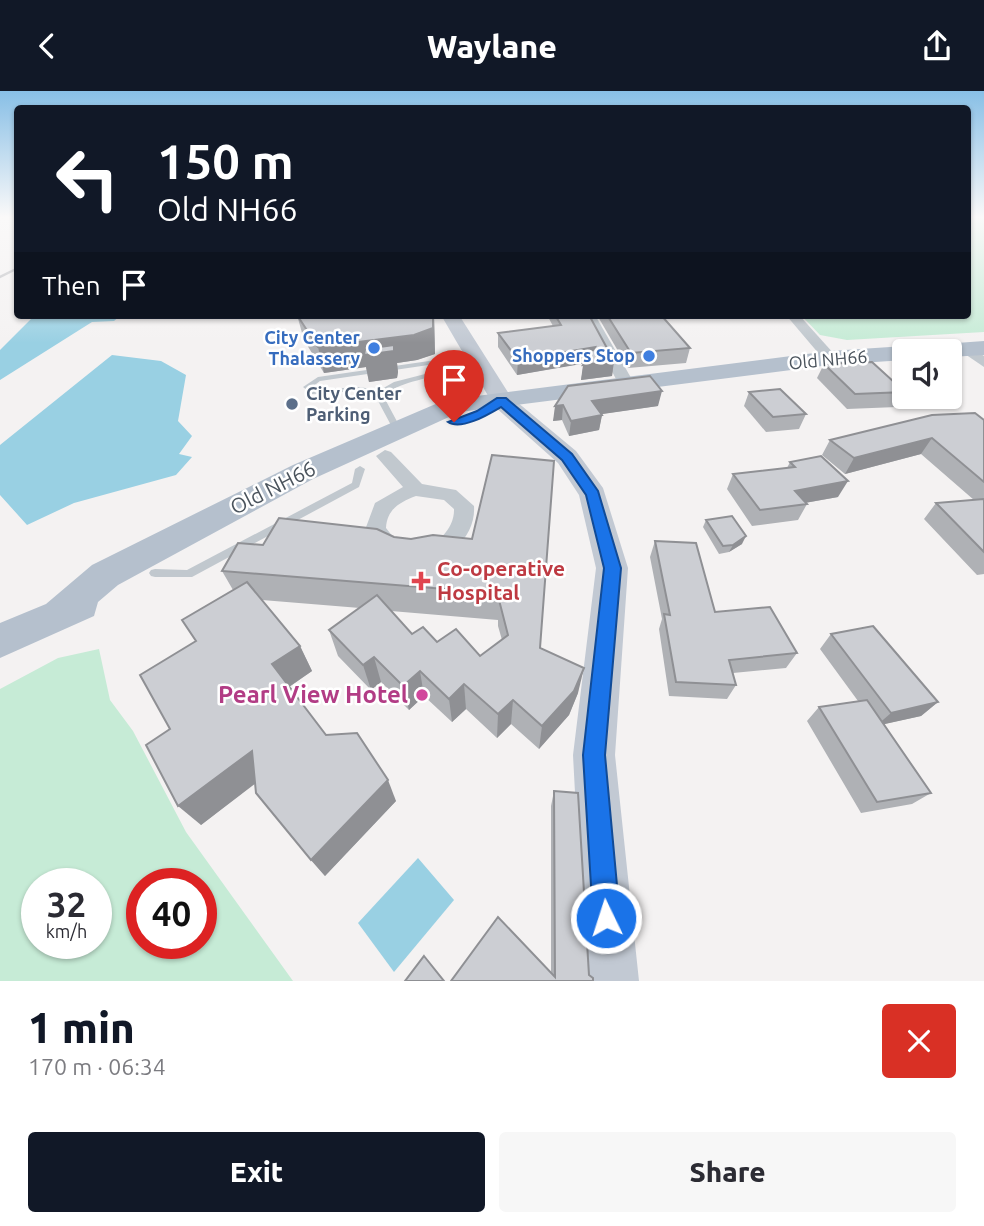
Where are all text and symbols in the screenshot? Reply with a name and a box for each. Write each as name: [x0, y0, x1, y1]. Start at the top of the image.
icon: back: [28, 27, 66, 65]
icon: share: [918, 27, 956, 65]
text: Waylane: [427, 28, 557, 64]
icon: left: [42, 133, 133, 224]
text: 150 m: [157, 133, 294, 188]
text: Old NH66: [157, 191, 298, 227]
icon: arrive: [115, 266, 153, 304]
text: Then: [42, 271, 101, 300]
place label: City Center Thalassery: [264, 327, 361, 368]
map controls: [892, 339, 962, 409]
button: sound: [892, 339, 962, 409]
marker: City Center Thalassery: [366, 340, 382, 356]
place label: Shoppers Stop: [512, 345, 635, 365]
street label: Old NH66: [788, 346, 868, 372]
marker: Shoppers Stop: [641, 348, 657, 364]
pin: [424, 350, 484, 422]
icon: arrive: [435, 361, 473, 399]
place label: City Center Parking: [306, 383, 402, 424]
marker: City Center Parking: [284, 396, 300, 412]
street label: Old NH66: [226, 455, 319, 519]
place label: Co-operative Hospital: [437, 556, 565, 604]
marker: Co-operative Hospital: [411, 571, 431, 591]
place label: Pearl View Hotel: [218, 681, 408, 708]
marker: Pearl View Hotel: [414, 687, 430, 703]
speed limit sign: 40: [126, 868, 217, 959]
position arrow: [569, 881, 643, 955]
text: 32: [47, 884, 86, 924]
text: km/h: [46, 921, 87, 941]
text: 1 min: [28, 1004, 135, 1051]
button: close: [882, 1004, 956, 1078]
text: 170 m · 06:34: [28, 1054, 166, 1079]
button: Exit: [28, 1132, 485, 1212]
button: Share: [499, 1132, 956, 1212]

